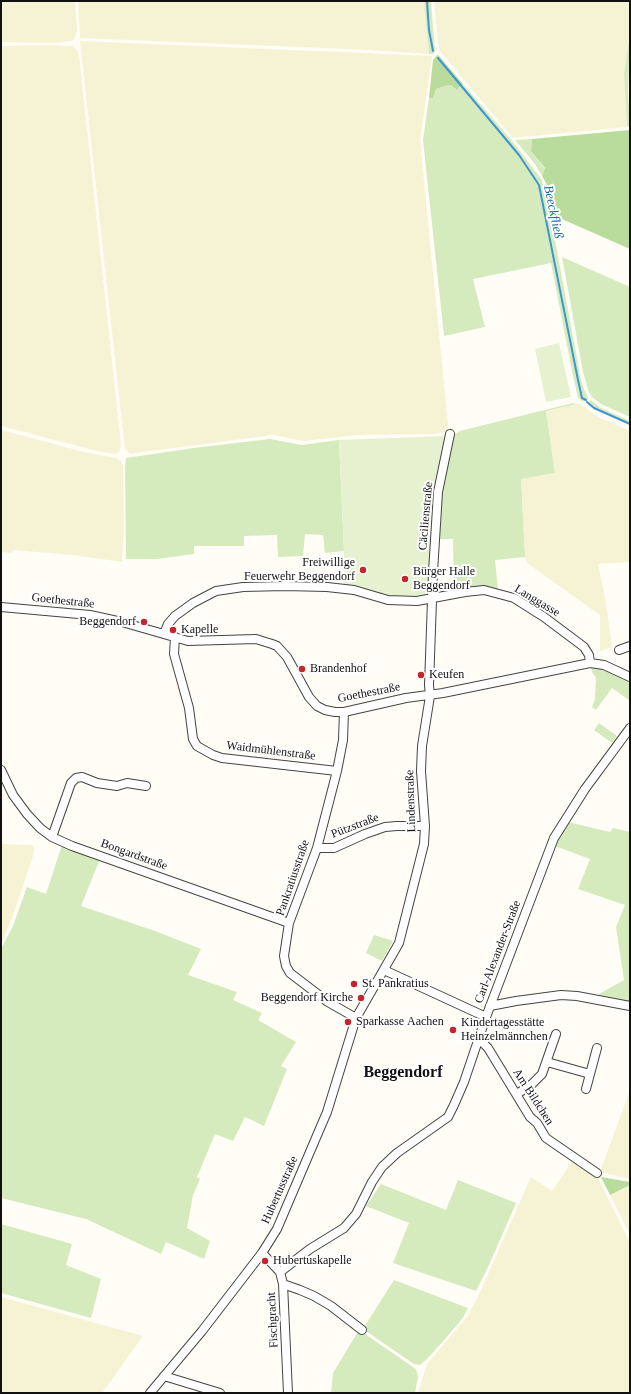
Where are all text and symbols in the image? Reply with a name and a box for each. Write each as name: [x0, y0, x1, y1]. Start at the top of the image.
water label: Beeckfließ: [540, 184, 566, 240]
street label: Cäcilienstraße: [416, 481, 436, 551]
place label: Freiwillige Feuerwehr Beggendorf: [244, 556, 355, 584]
marker: Freiwillige Feuerwehr Beggendorf: [358, 565, 368, 575]
place label: Bürger Halle Beggendorf: [413, 565, 475, 593]
marker: Bürger Halle Beggendorf: [400, 574, 410, 584]
street label: Langgasse: [512, 582, 562, 620]
street label: Goethestraße: [31, 591, 95, 611]
place label: Beggendorf: [79, 615, 136, 629]
marker: Beggendorf: [139, 617, 149, 627]
place label: Kapelle: [181, 623, 218, 637]
marker: Kapelle: [168, 625, 178, 635]
place label: Brandenhof: [310, 662, 367, 676]
marker: Brandenhof: [297, 664, 307, 674]
place label: Keufen: [429, 668, 464, 682]
marker: Keufen: [416, 670, 426, 680]
street label: Goethestraße: [337, 680, 401, 706]
street label: Waidmühlenstraße: [226, 738, 316, 764]
street label: Lindenstraße: [403, 769, 419, 833]
street label: Pützstraße: [329, 810, 381, 842]
street label: Bongardstraße: [99, 836, 169, 874]
street label: Pankratiusstraße: [273, 838, 313, 918]
street label: Carl-Alexander-Straße: [472, 899, 524, 1005]
place label: St. Pankratius: [362, 977, 429, 991]
marker: St. Pankratius: [349, 979, 359, 989]
place label: Beggendorf Kirche: [261, 991, 353, 1005]
marker: Beggendorf Kirche: [356, 993, 366, 1003]
place label: Sparkasse Aachen: [356, 1015, 444, 1029]
place label: Kindertagesstätte Heinzelmännchen: [461, 1016, 548, 1044]
marker: Sparkasse Aachen: [343, 1017, 353, 1027]
marker: Kindertagesstätte Heinzelmännchen: [448, 1025, 458, 1035]
district label: Beggendorf: [363, 1063, 443, 1083]
street label: Am Bildchen: [509, 1066, 557, 1128]
street label: Hubertusstraße: [259, 1154, 301, 1226]
place label: Hubertuskapelle: [273, 1254, 352, 1268]
marker: Hubertuskapelle: [260, 1256, 270, 1266]
street label: Fischgracht: [264, 1292, 282, 1348]

